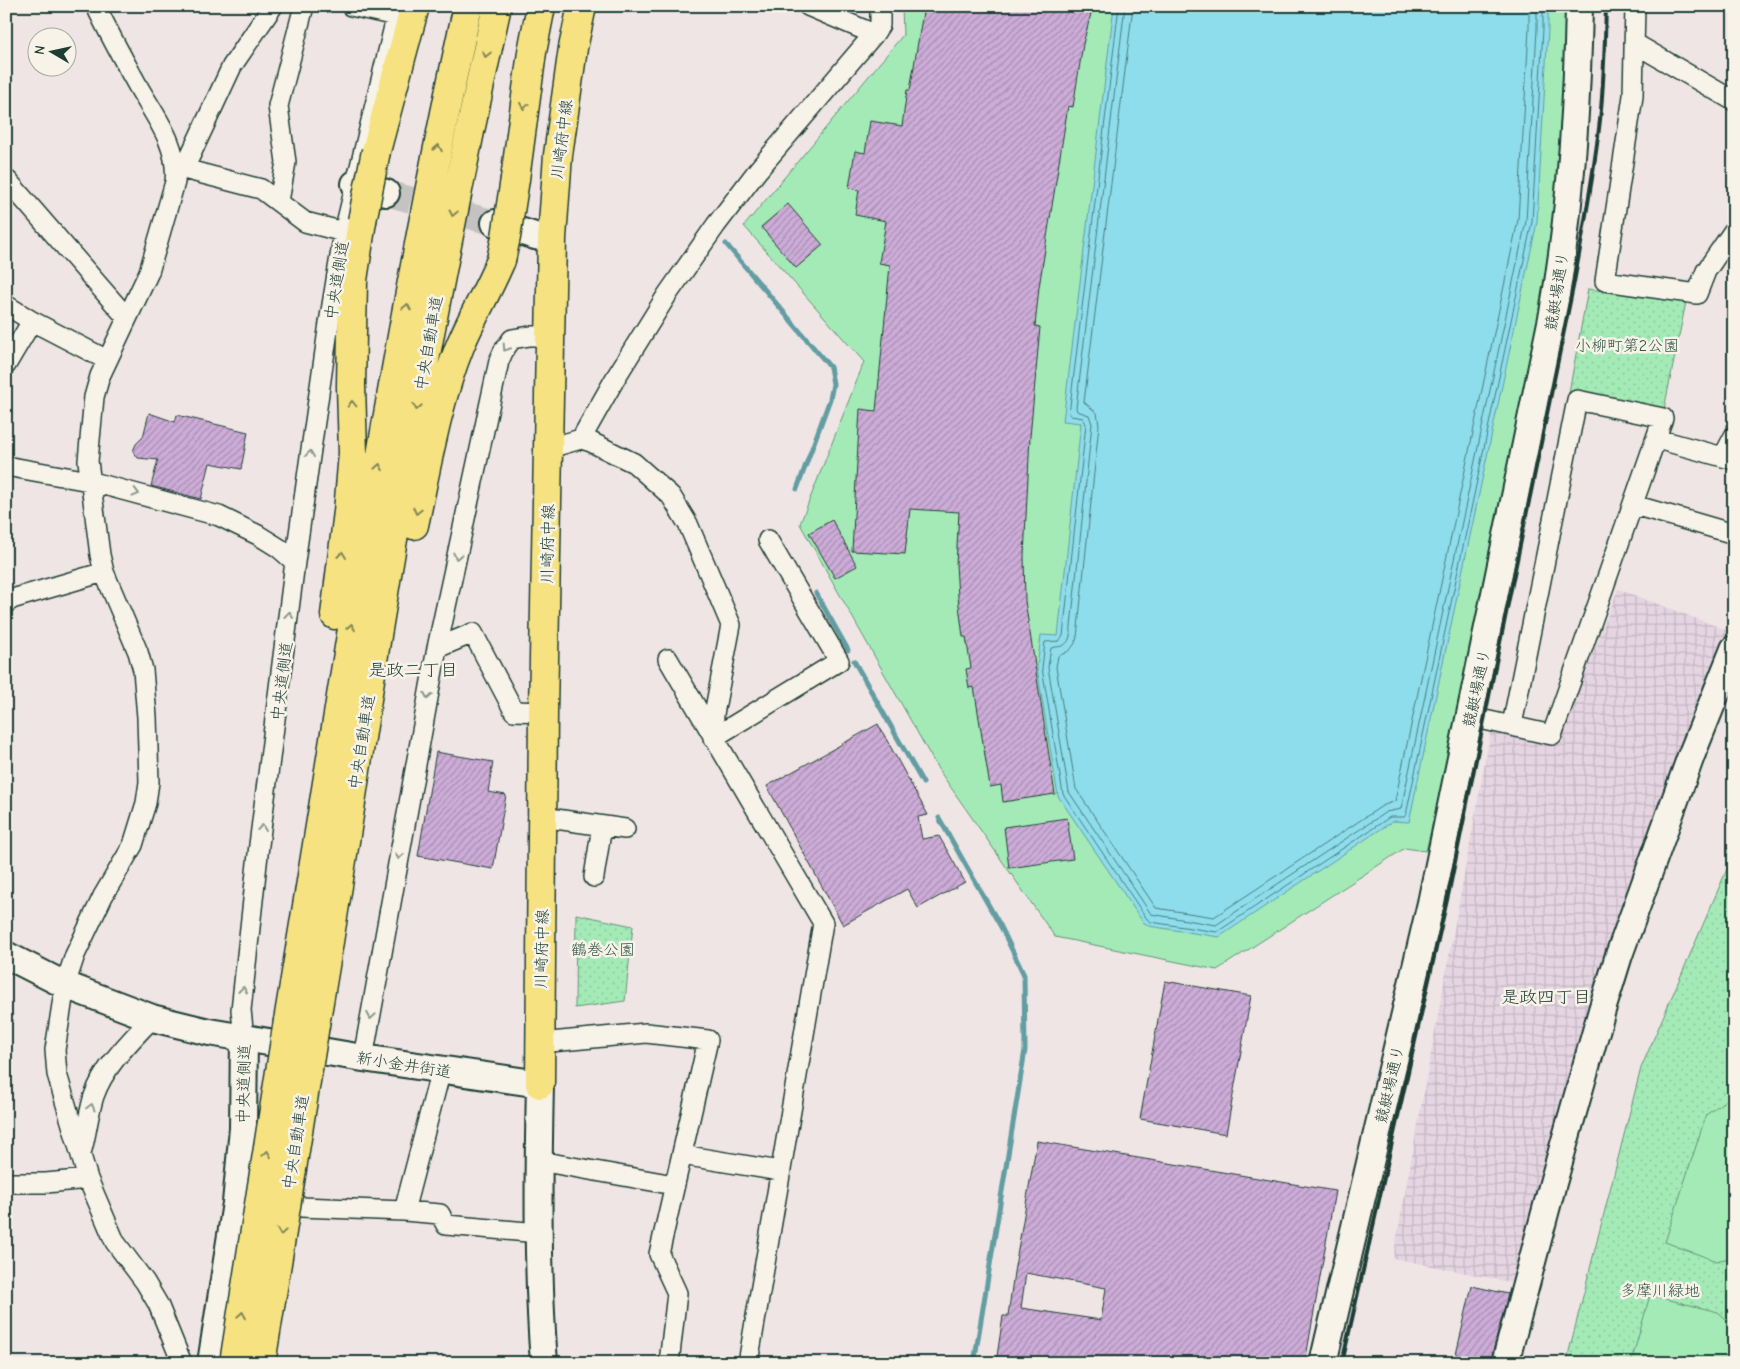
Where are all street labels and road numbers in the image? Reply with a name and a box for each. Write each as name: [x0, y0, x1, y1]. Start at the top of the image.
street label: 川崎府中線: [548, 98, 576, 180]
street label: 中央道側道: [322, 239, 352, 321]
street label: 競艇場通り: [1542, 250, 1572, 332]
street label: 中央自動車道: [412, 294, 446, 392]
street label: 川崎府中線: [538, 504, 558, 584]
street label: 中央道側道: [268, 640, 296, 722]
street label: 競艇場通り: [1460, 647, 1494, 729]
street label: 中央自動車道: [346, 693, 378, 791]
street label: 川崎府中線: [532, 909, 552, 989]
street label: 競艇場通り: [1372, 1043, 1408, 1125]
street label: 中央道側道: [234, 1044, 254, 1124]
street label: 新小金井街道: [355, 1049, 453, 1081]
street label: 中央自動車道: [280, 1093, 312, 1191]

